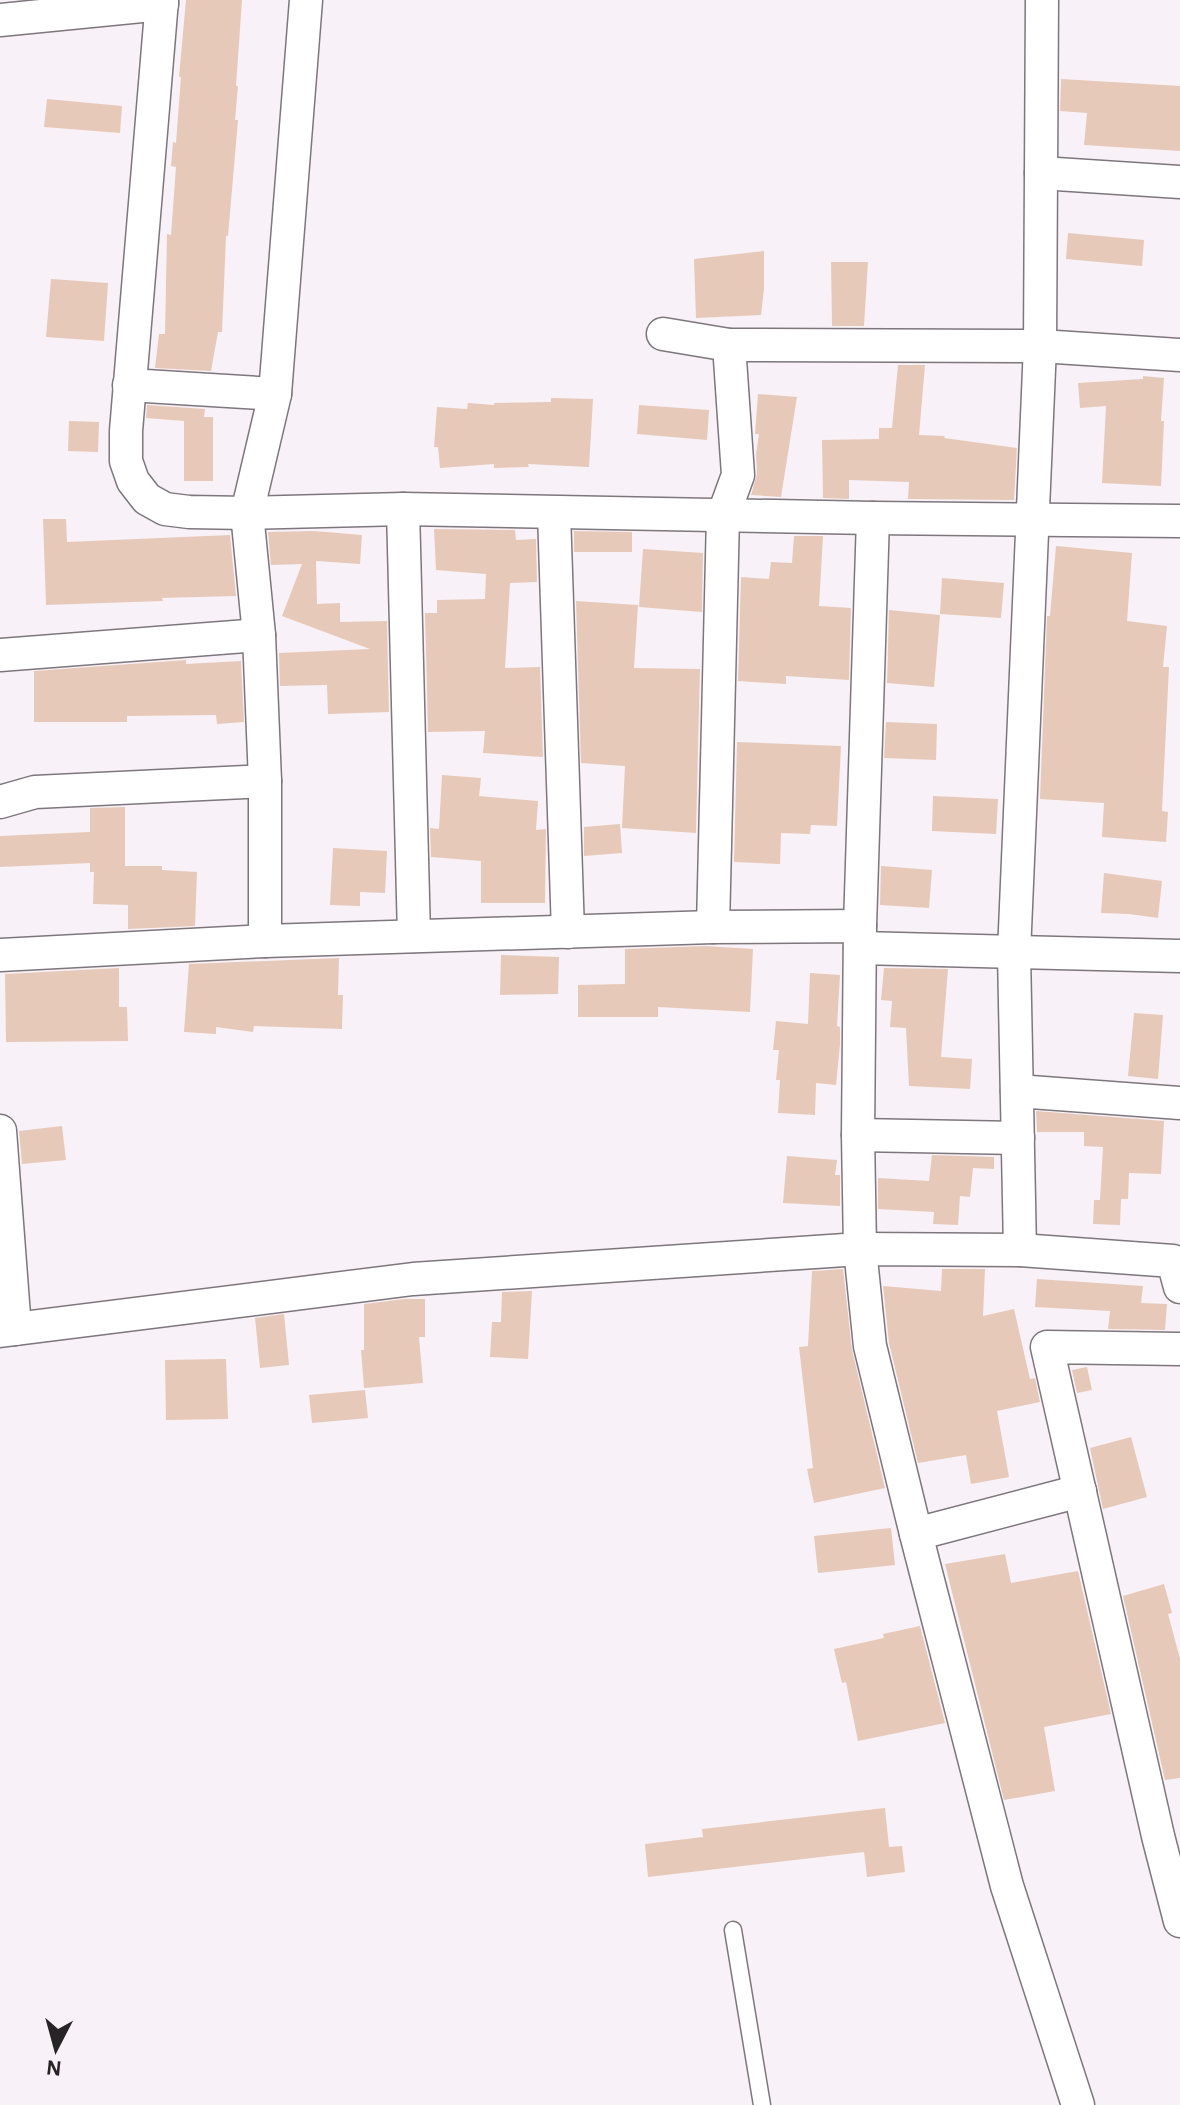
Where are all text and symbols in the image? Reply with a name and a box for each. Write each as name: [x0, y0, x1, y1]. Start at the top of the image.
north arrow: [16, 2009, 96, 2089]
text: N: [45, 2056, 63, 2080]

